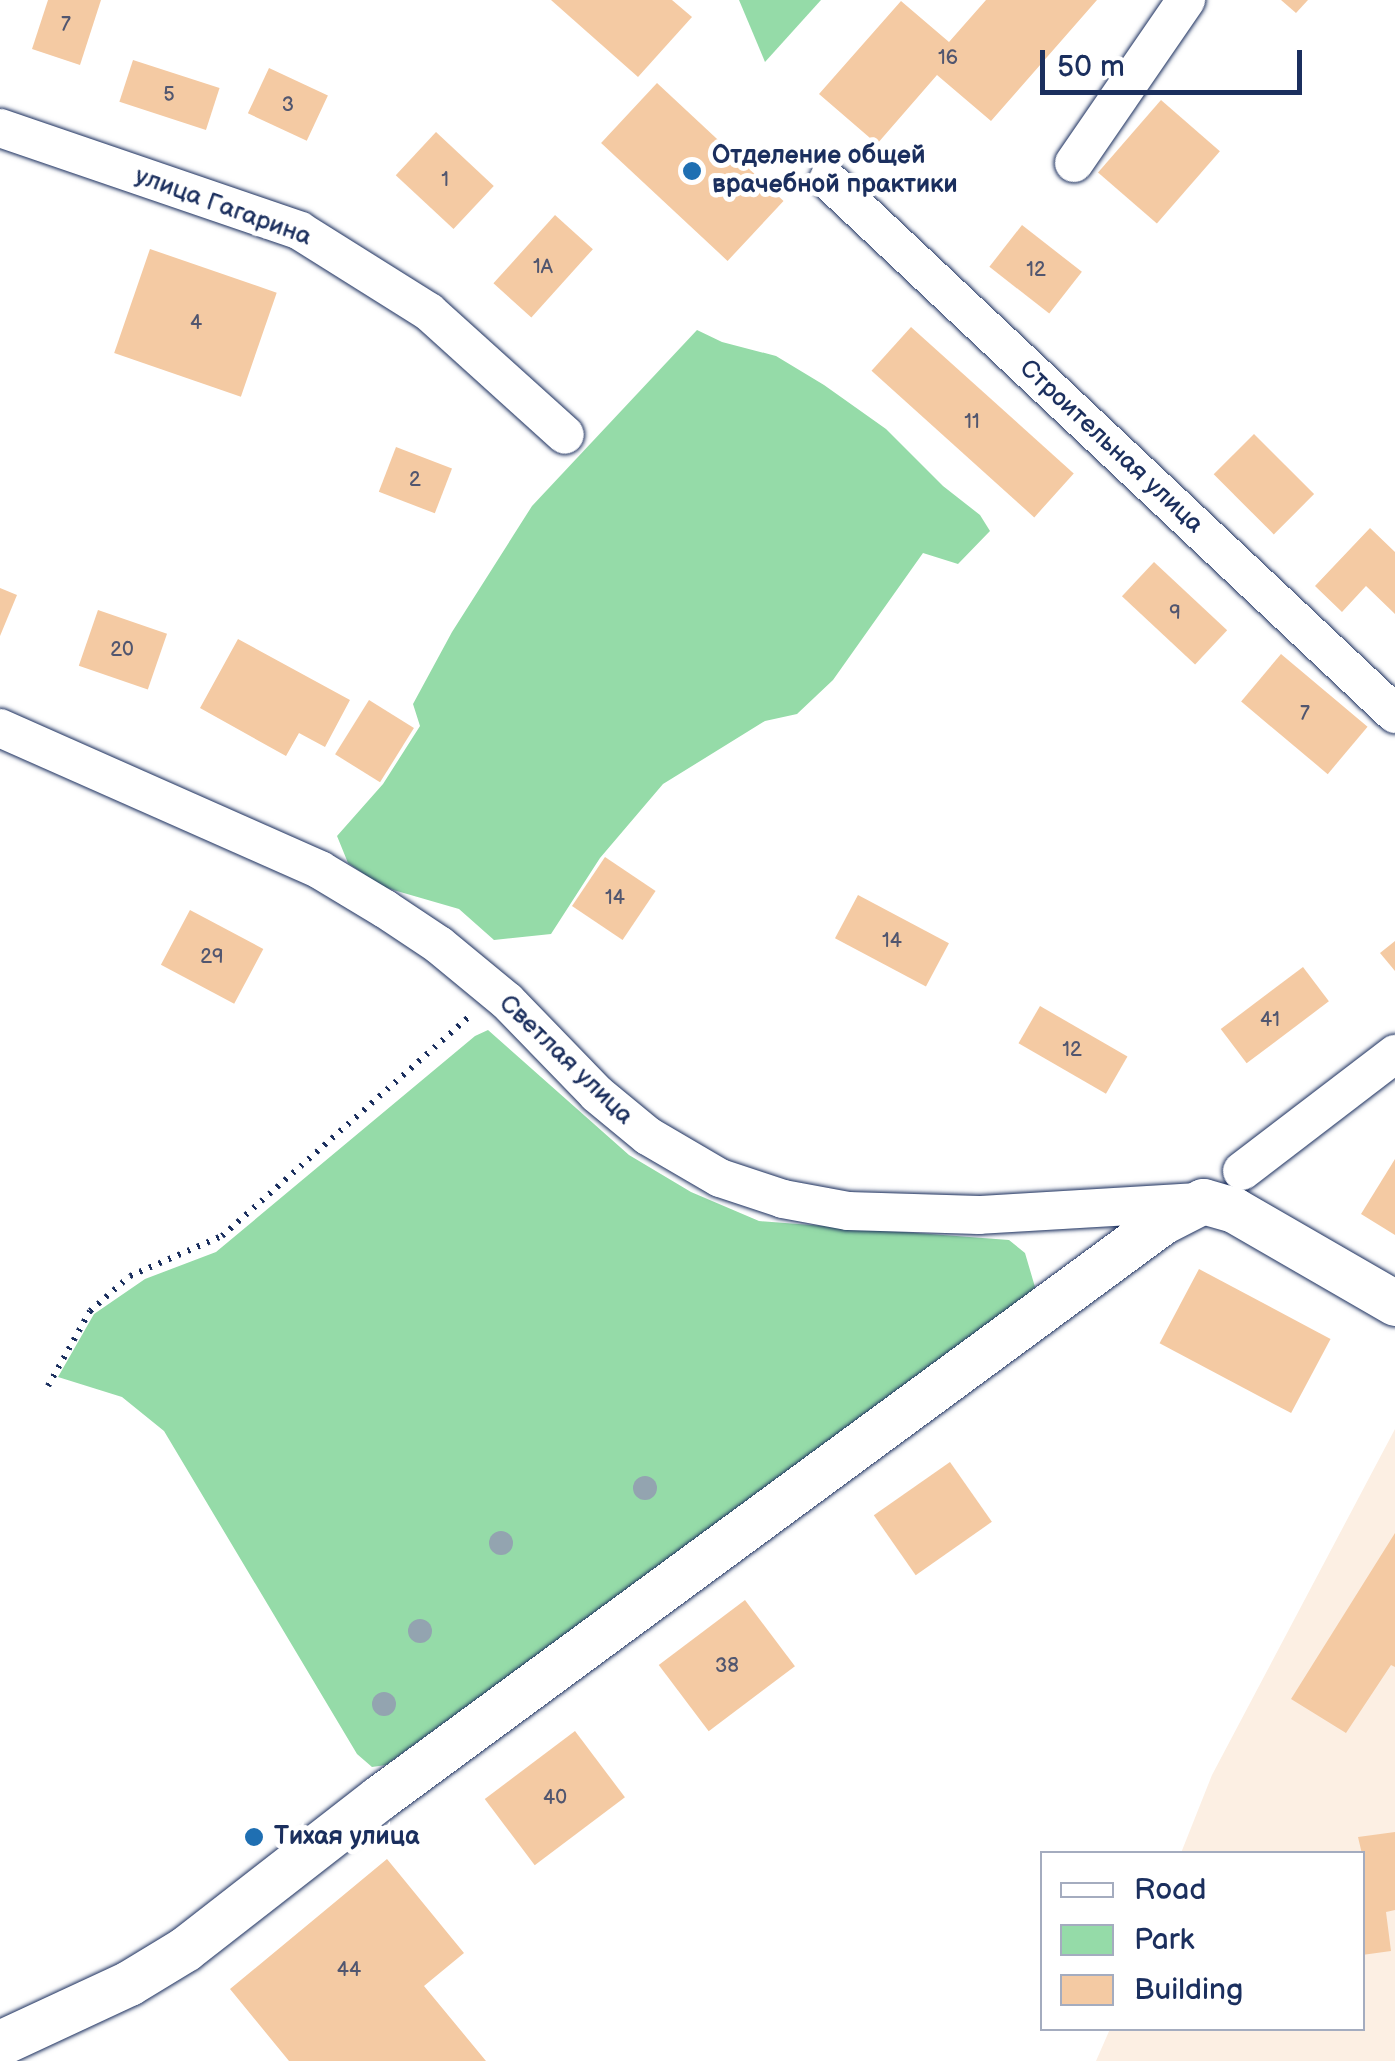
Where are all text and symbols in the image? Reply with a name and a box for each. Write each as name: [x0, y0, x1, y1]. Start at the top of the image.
house number: 7: [61, 13, 71, 37]
scale bar: [1045, 30, 1308, 92]
house number: 16: [938, 46, 958, 70]
text: 50 m: [1057, 49, 1125, 85]
house number: 5: [163, 83, 175, 107]
house number: 3: [282, 93, 294, 117]
place label: Отделение общей врачебной практики: [712, 142, 958, 201]
marker: Отделение общей врачебной практики: [681, 160, 703, 182]
street label: улица Гагарина: [131, 161, 315, 253]
house number: 1: [441, 168, 449, 192]
house number: 1А: [533, 255, 553, 279]
house number: 12: [1026, 258, 1046, 282]
house number: 4: [190, 311, 202, 335]
street label: Строительная улица: [1013, 354, 1209, 540]
house number: 11: [964, 410, 980, 434]
house number: 2: [409, 468, 421, 492]
house number: 9: [1169, 601, 1181, 625]
house number: 20: [110, 638, 134, 662]
house number: 7: [1300, 702, 1310, 726]
house number: 14: [605, 886, 625, 910]
house number: 14: [882, 929, 902, 953]
house number: 29: [200, 945, 224, 969]
street label: Светлая улица: [493, 989, 639, 1131]
house number: 41: [1260, 1008, 1280, 1032]
house number: 12: [1062, 1038, 1082, 1062]
house number: 38: [715, 1654, 739, 1678]
house number: 40: [543, 1786, 567, 1810]
place label: Тихая улица: [274, 1822, 419, 1852]
marker: Тихая улица: [243, 1826, 265, 1848]
legend: [1040, 1851, 1365, 2031]
text: Road: [1134, 1872, 1207, 1908]
text: Park: [1134, 1922, 1194, 1958]
house number: 44: [337, 1958, 361, 1982]
text: Building: [1134, 1972, 1243, 2008]

